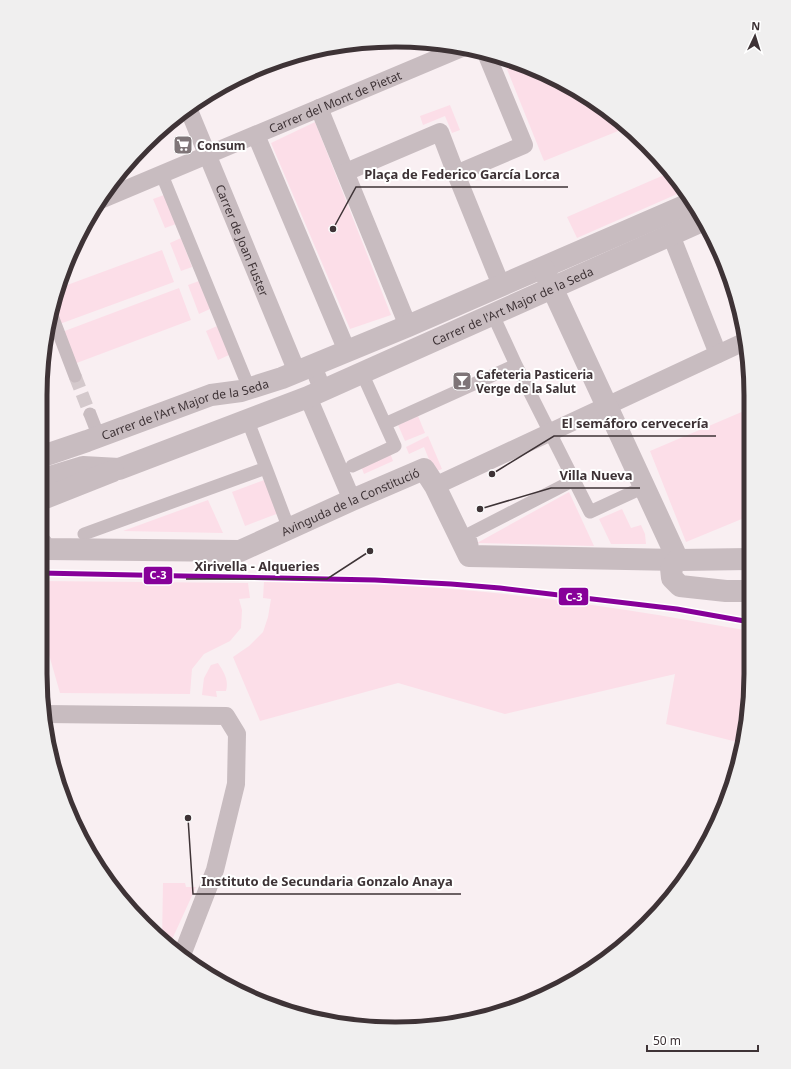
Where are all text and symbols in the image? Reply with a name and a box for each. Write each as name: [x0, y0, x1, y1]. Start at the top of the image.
north arrow: [735, 16, 775, 56]
text: N: [751, 18, 761, 33]
street label: Carrer del Mont de Pietat: [266, 66, 404, 137]
supermarket icon: Consum: [172, 134, 194, 156]
place label: Consum: [197, 137, 246, 154]
callout: Plaça de Federico García Lorca: [356, 162, 568, 187]
text: Plaça de Federico García Lorca: [364, 165, 560, 183]
street label: Carrer de Joan Fuster: [212, 182, 273, 299]
street label: Carrer de l'Art Major de la Seda: [429, 262, 596, 349]
place label: Cafeteria Pasticeria Verge de la Salut: [476, 366, 593, 397]
bar icon: Cafeteria Pasticeria Verge de la Salut: [451, 370, 473, 392]
street label: Carrer de l'Art Major de la Seda: [99, 374, 271, 443]
callout: El semáforo cervecería: [554, 411, 716, 436]
text: El semáforo cervecería: [562, 414, 708, 432]
street label: Avinguda de la Constitució: [278, 463, 422, 540]
callout: Villa Nueva: [551, 463, 640, 488]
text: Villa Nueva: [560, 466, 632, 484]
callout: Xirivella - Alqueries: [186, 554, 327, 579]
text: Xirivella - Alqueries: [194, 557, 320, 575]
line badge: C-3: [143, 566, 173, 585]
text: C-3: [150, 567, 166, 582]
line badge: C-3: [558, 587, 589, 606]
text: C-3: [566, 589, 582, 604]
callout: Instituto de Secundaria Gonzalo Anaya: [193, 869, 461, 894]
text: Instituto de Secundaria Gonzalo Anaya: [201, 872, 453, 890]
scale bar: [647, 1027, 758, 1053]
text: 50 m: [653, 1032, 681, 1049]

